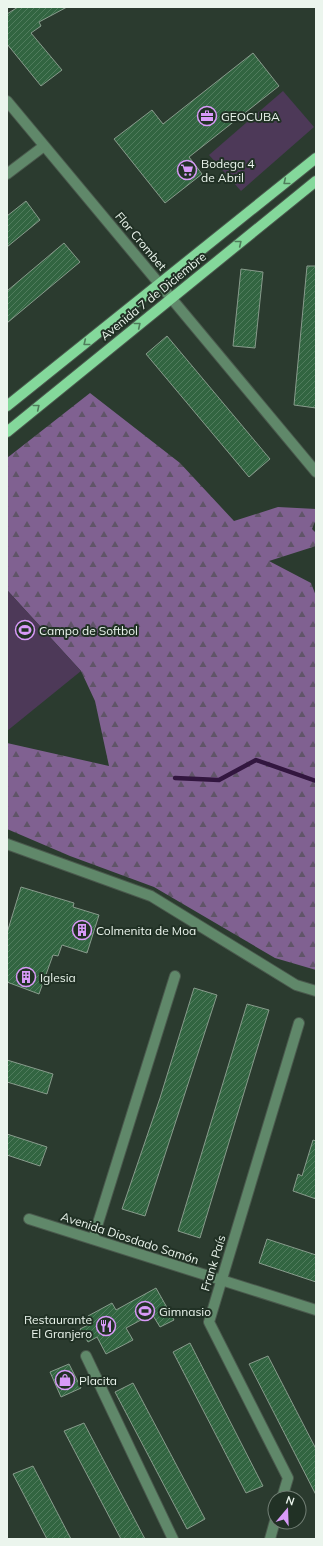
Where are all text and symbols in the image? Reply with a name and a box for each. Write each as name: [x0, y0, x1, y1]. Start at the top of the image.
office icon: GEOCUBA: [196, 105, 218, 127]
place label: GEOCUBA: [221, 109, 280, 124]
place label: Bodega 4 de Abril: [201, 156, 255, 185]
supermarket icon: Bodega 4 de Abril: [176, 159, 198, 181]
one-way arrow: [283, 177, 290, 184]
street label: Flor Crombet: [112, 209, 170, 273]
one-way arrow: [235, 241, 242, 248]
street label: Avenida 7 de Diciembre: [97, 249, 209, 343]
one-way arrow: [134, 323, 141, 330]
one-way arrow: [84, 338, 91, 345]
one-way arrow: [33, 405, 40, 412]
sports icon: Campo de Softbol: [14, 619, 36, 641]
place label: Campo de Softbol: [39, 623, 138, 638]
building icon: Colmenita de Moa: [71, 919, 93, 941]
place label: Colmenita de Moa: [96, 923, 196, 938]
building icon: Iglesia: [15, 966, 37, 988]
place label: Iglesia: [40, 970, 76, 985]
street label: Avenida Diosdado Samón: [59, 1209, 201, 1267]
street label: Frank País: [197, 1233, 229, 1293]
sports icon: Gimnasio: [134, 1300, 156, 1322]
place label: Gimnasio: [159, 1304, 211, 1319]
place label: Restaurante El Granjero: [24, 1312, 92, 1341]
restaurant icon: Restaurante El Granjero: [95, 1315, 117, 1337]
shop icon: Placita: [54, 1369, 76, 1391]
place label: Placita: [79, 1373, 117, 1388]
north arrow: [267, 1490, 307, 1530]
text: N: [284, 1493, 296, 1509]

